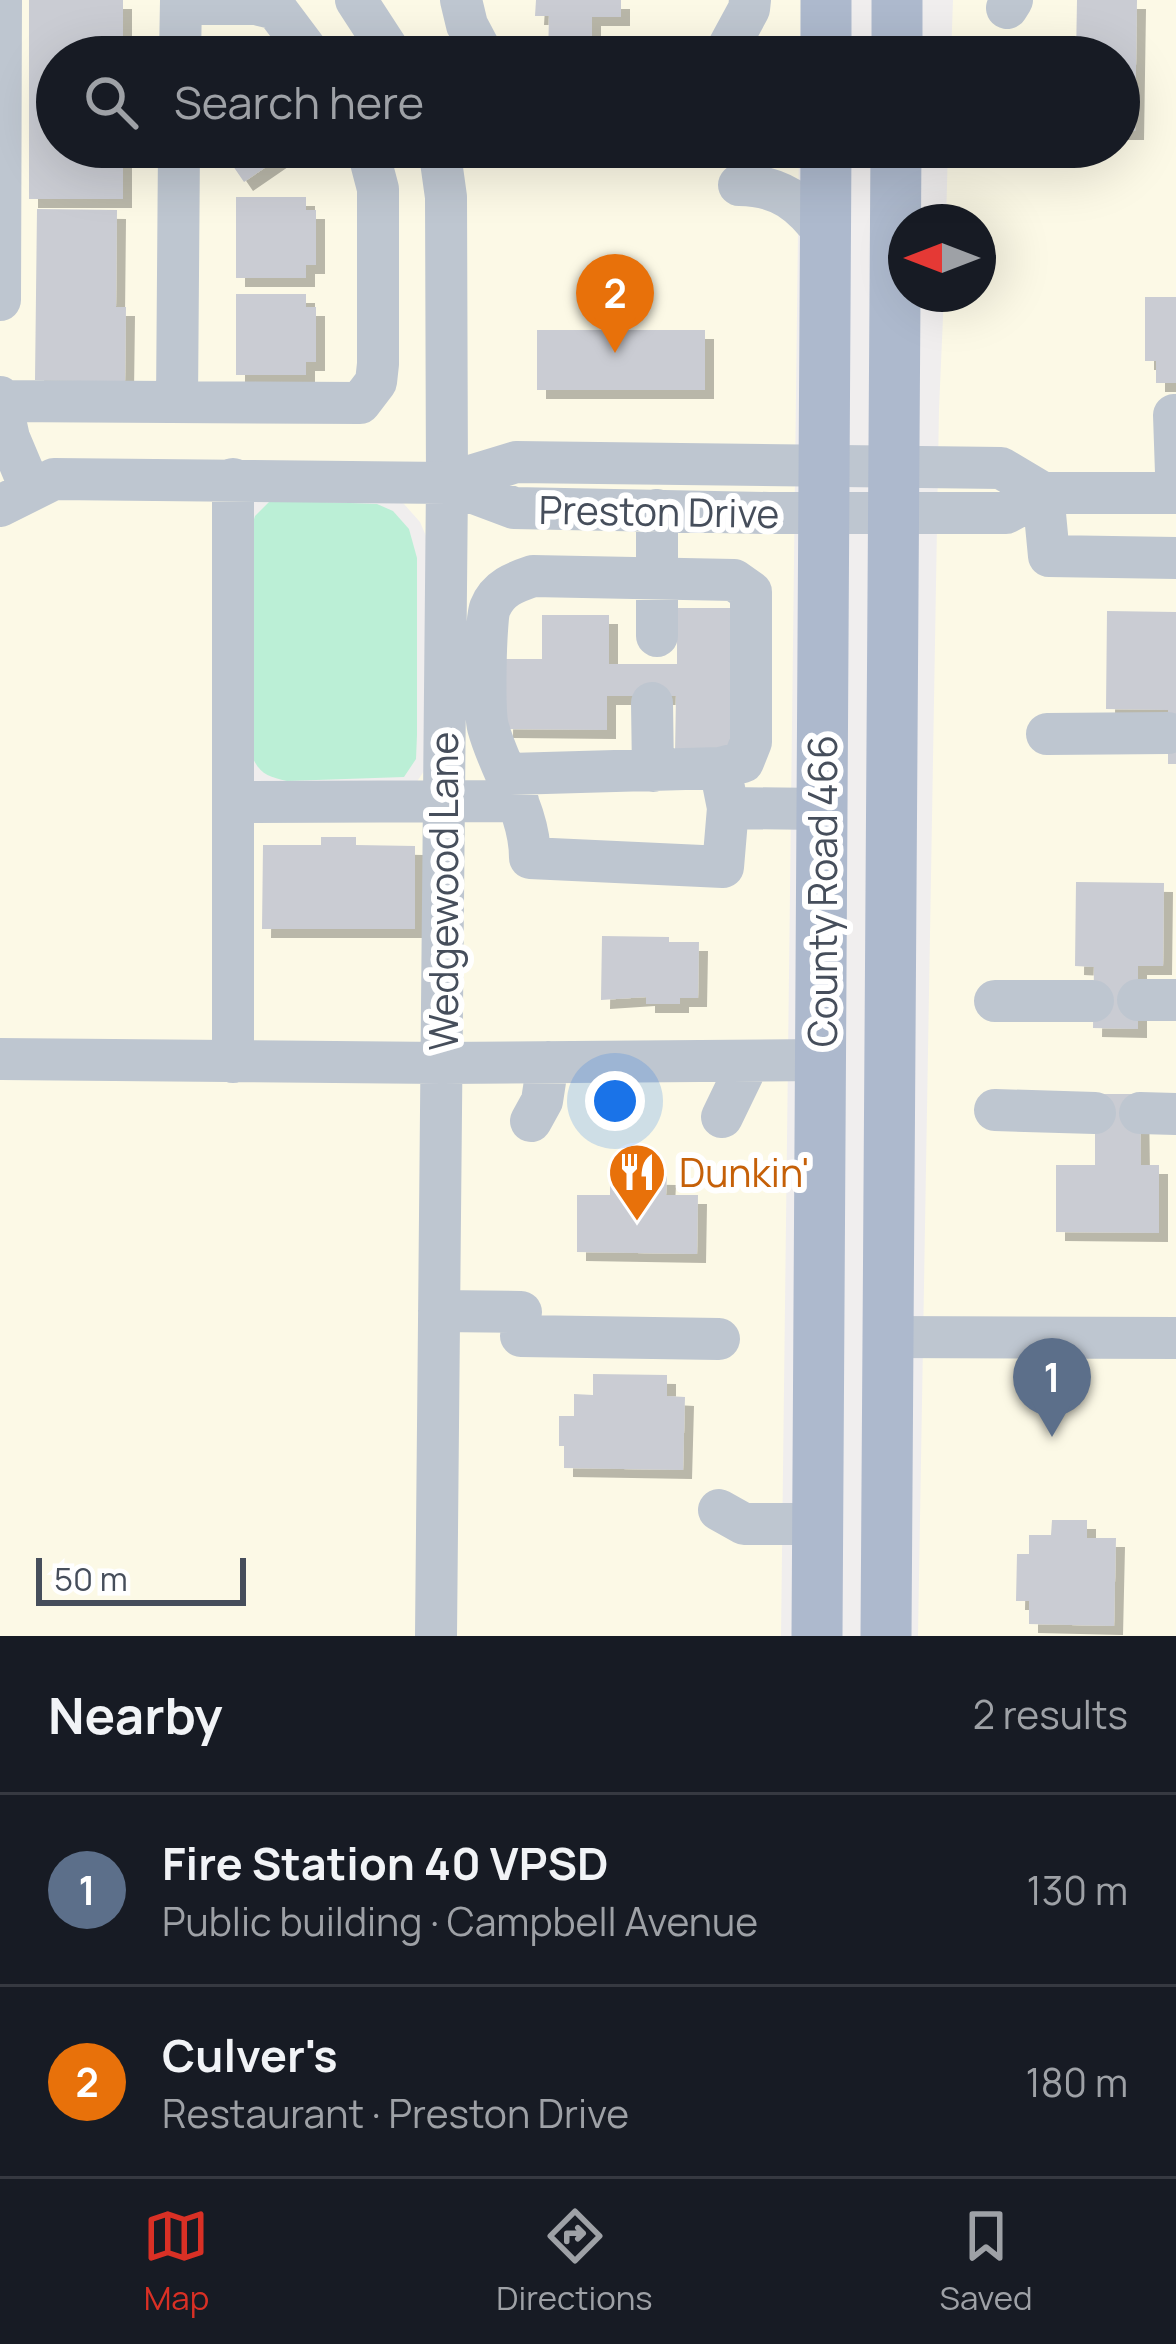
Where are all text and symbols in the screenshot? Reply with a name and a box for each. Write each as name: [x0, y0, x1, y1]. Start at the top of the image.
search box: [36, 36, 1140, 168]
icon: search: [78, 69, 144, 135]
text: Search here: [174, 71, 424, 133]
north arrow: [888, 204, 996, 312]
pin: 2: [576, 254, 654, 353]
street label: Preston Drive: [538, 482, 780, 540]
street label: Wedgewood Lane: [416, 732, 470, 1050]
street label: County Road 466: [795, 735, 849, 1047]
your location: [585, 1071, 645, 1131]
restaurant icon: Dunkin': [606, 1141, 668, 1223]
place label: Dunkin': [679, 1145, 810, 1199]
pin: 1: [1013, 1338, 1091, 1437]
scale bar: [36, 1552, 246, 1605]
text: 50 m: [54, 1556, 128, 1601]
text: Nearby: [48, 1680, 223, 1749]
text: 2 results: [973, 1687, 1128, 1741]
text: Fire Station 40 VPSD: [162, 1832, 609, 1894]
text: 1: [78, 1863, 96, 1917]
text: 130 m: [1027, 1863, 1128, 1917]
text: Public building · Campbell Avenue: [162, 1894, 758, 1948]
text: Culver's: [162, 2024, 338, 2086]
text: 2: [75, 2055, 99, 2109]
text: 180 m: [1025, 2055, 1128, 2109]
text: Restaurant · Preston Drive: [162, 2086, 629, 2140]
tab: Map: [143, 2203, 209, 2320]
tab: Directions: [496, 2203, 653, 2320]
tab: Saved: [940, 2203, 1033, 2320]

